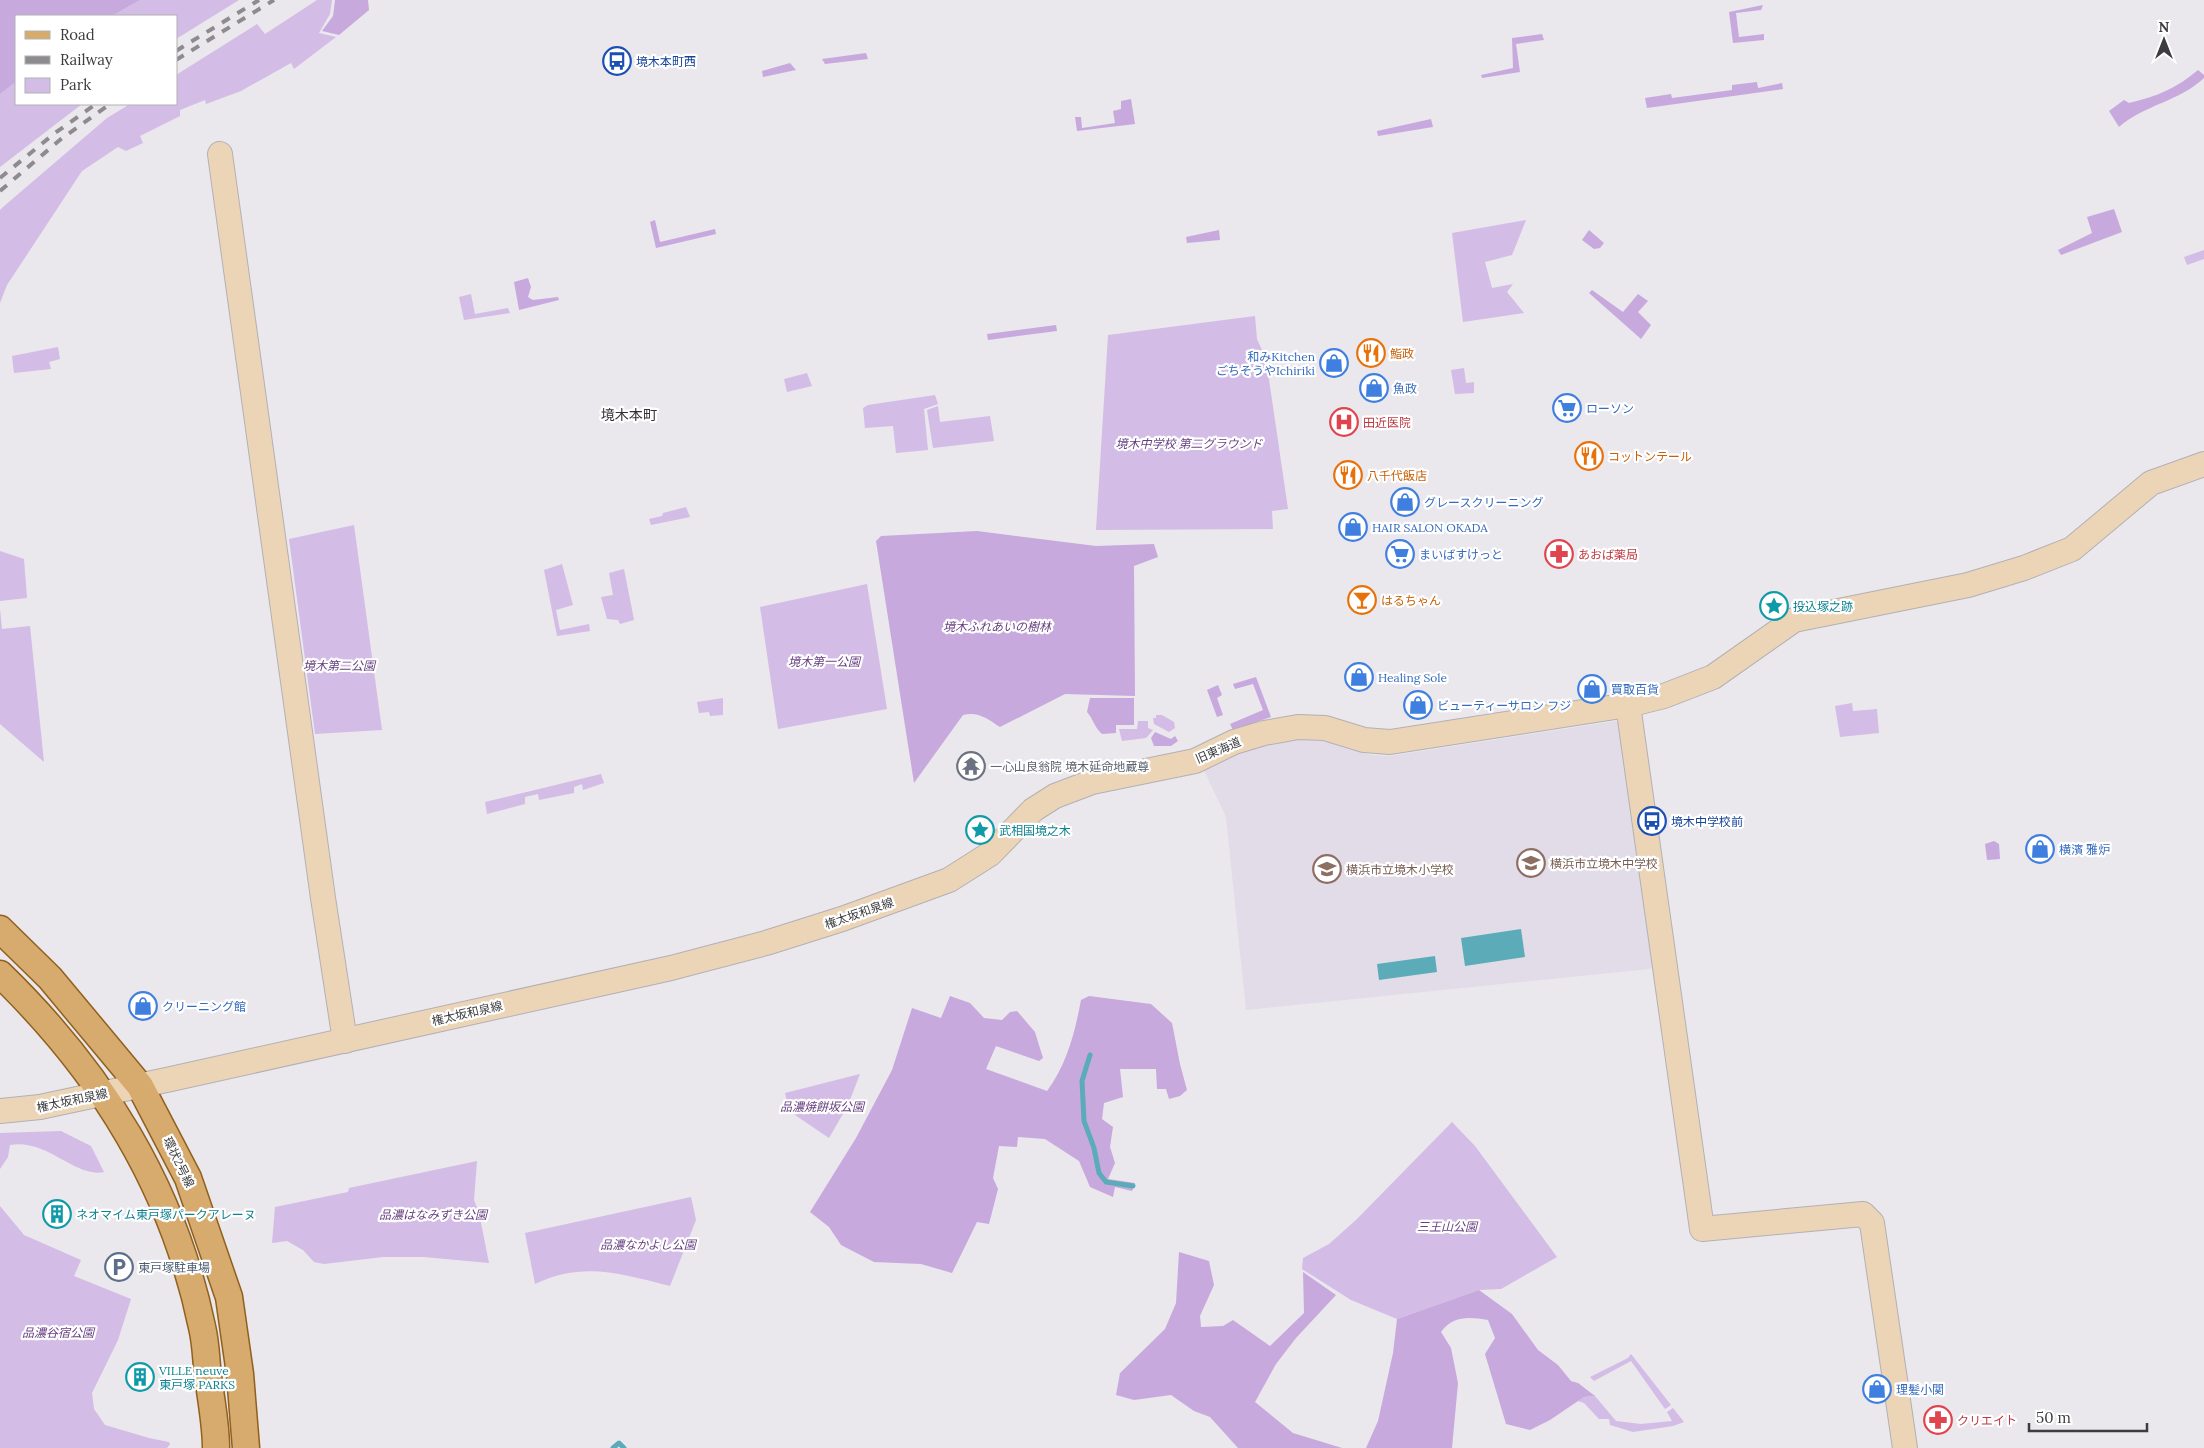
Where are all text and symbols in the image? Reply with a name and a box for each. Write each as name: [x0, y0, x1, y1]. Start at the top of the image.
legend: [15, 15, 178, 105]
north arrow: [2139, 15, 2189, 65]
text: N: [2159, 18, 2170, 36]
text: Road: [60, 25, 95, 44]
bus stop icon: 境木本町西: [602, 46, 632, 76]
text: Railway: [60, 50, 113, 69]
place label: 境木本町西: [636, 54, 696, 69]
text: Park: [60, 75, 91, 94]
restaurant icon: 鮨政: [1356, 338, 1386, 368]
place label: 鮨政: [1390, 346, 1414, 361]
shop icon: 和みKitchen ごちそうやIchiriki: [1319, 348, 1349, 378]
place label: 和みKitchen ごちそうやIchiriki: [1216, 349, 1315, 378]
shop icon: 魚政: [1359, 373, 1389, 403]
place label: 魚政: [1393, 381, 1417, 396]
supermarket icon: ローソン: [1552, 393, 1582, 423]
place label: ローソン: [1586, 401, 1634, 416]
district label: 境木本町: [601, 406, 657, 424]
hospital icon: 田近医院: [1329, 407, 1359, 437]
place label: 田近医院: [1363, 415, 1411, 430]
park label: 境木中学校 第二グラウンド: [1115, 436, 1264, 451]
restaurant icon: コットンテール: [1574, 441, 1604, 471]
place label: コットンテール: [1608, 449, 1692, 464]
restaurant icon: 八千代飯店: [1333, 460, 1363, 490]
place label: 八千代飯店: [1367, 468, 1427, 483]
shop icon: グレースクリーニング: [1390, 487, 1420, 517]
place label: グレースクリーニング: [1424, 495, 1543, 510]
shop icon: HAIR SALON OKADA: [1338, 512, 1368, 542]
place label: HAIR SALON OKADA: [1372, 520, 1488, 535]
supermarket icon: まいばすけっと: [1385, 539, 1415, 569]
pharmacy icon: あおば薬局: [1544, 539, 1574, 569]
place label: まいばすけっと: [1419, 547, 1503, 562]
place label: あおば薬局: [1578, 547, 1638, 562]
bar icon: はるちゃん: [1347, 585, 1377, 615]
place icon: 投込塚之跡: [1759, 591, 1789, 621]
place label: はるちゃん: [1381, 593, 1441, 608]
place label: 投込塚之跡: [1793, 599, 1853, 614]
park label: 境木ふれあいの樹林: [943, 619, 1053, 634]
park label: 境木第一公園: [788, 654, 862, 669]
park label: 境木第二公園: [303, 658, 377, 673]
shop icon: Healing Sole: [1344, 662, 1374, 692]
place label: Healing Sole: [1378, 670, 1448, 685]
shop icon: 買取百貨: [1577, 674, 1607, 704]
place label: 買取百貨: [1611, 682, 1659, 697]
shop icon: ビューティーサロン フジ: [1403, 690, 1433, 720]
place label: ビューティーサロン フジ: [1437, 698, 1571, 713]
street label: 旧東海道: [1193, 734, 1243, 766]
temple icon: 一心山良翁院 境木延命地蔵尊: [956, 751, 986, 781]
place label: 一心山良翁院 境木延命地蔵尊: [990, 759, 1149, 774]
bus stop icon: 境木中学校前: [1637, 806, 1667, 836]
place label: 境木中学校前: [1671, 814, 1743, 829]
place icon: 武相国境之木: [965, 815, 995, 845]
place label: 武相国境之木: [999, 823, 1071, 838]
shop icon: 横濱 雅炉: [2025, 834, 2055, 864]
place label: 横濱 雅炉: [2059, 842, 2110, 857]
school or university icon: 横浜市立境木中学校: [1516, 848, 1546, 878]
school or university icon: 横浜市立境木小学校: [1312, 854, 1342, 884]
place label: 横浜市立境木中学校: [1550, 856, 1658, 871]
place label: 横浜市立境木小学校: [1346, 862, 1454, 877]
street label: 権太坂和泉線: [823, 894, 895, 932]
shop icon: クリーニング館: [128, 991, 158, 1021]
street label: 権太坂和泉線: [430, 998, 504, 1028]
place label: クリーニング館: [162, 999, 246, 1014]
street label: 権太坂和泉線: [35, 1085, 109, 1115]
park label: 品濃焼餅坂公園: [780, 1099, 866, 1114]
street label: 環状2号線: [160, 1134, 198, 1190]
building icon: ネオマイム東戸塚パークアレーヌ: [42, 1199, 72, 1229]
place label: ネオマイム東戸塚パークアレーヌ: [76, 1207, 256, 1222]
park label: 品濃はなみずき公園: [379, 1207, 489, 1222]
park label: 三王山公園: [1417, 1219, 1479, 1234]
park label: 品濃なかよし公園: [600, 1237, 698, 1252]
parking icon: 東戸塚駐車場: [104, 1252, 134, 1282]
place label: 東戸塚駐車場: [138, 1260, 210, 1275]
park label: 品濃谷宿公園: [22, 1325, 96, 1340]
building icon: VILLE neuve 東戸塚 PARKS: [125, 1362, 155, 1392]
place label: VILLE neuve 東戸塚 PARKS: [158, 1363, 235, 1392]
shop icon: 理髪小関: [1862, 1374, 1892, 1404]
place label: 理髪小関: [1896, 1382, 1944, 1397]
scale bar: [2029, 1400, 2146, 1432]
pharmacy icon: クリエイト: [1923, 1405, 1953, 1435]
text: 50 m: [2036, 1408, 2071, 1427]
place label: クリエイト: [1957, 1413, 2017, 1428]

